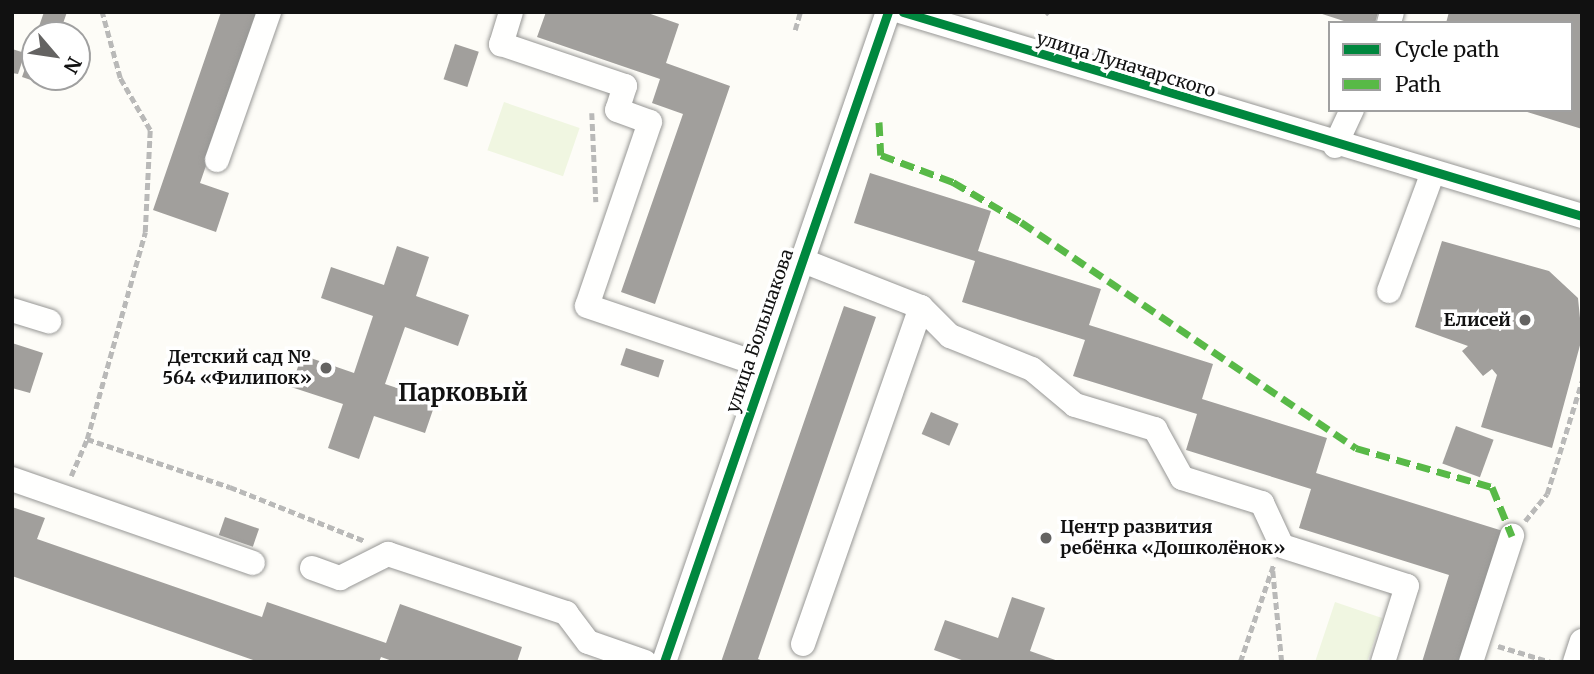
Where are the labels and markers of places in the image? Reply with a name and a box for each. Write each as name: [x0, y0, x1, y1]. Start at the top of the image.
place label: Елисей: [1444, 309, 1511, 331]
marker: Елисей: [1517, 312, 1533, 328]
place label: Детский сад № 564 «Филипок»: [163, 347, 312, 390]
marker: Детский сад № 564 «Филипок»: [318, 360, 334, 376]
place label: Центр развития ребёнка «Дошколёнок»: [1060, 517, 1286, 560]
marker: Центр развития ребёнка «Дошколёнок»: [1038, 530, 1054, 546]

